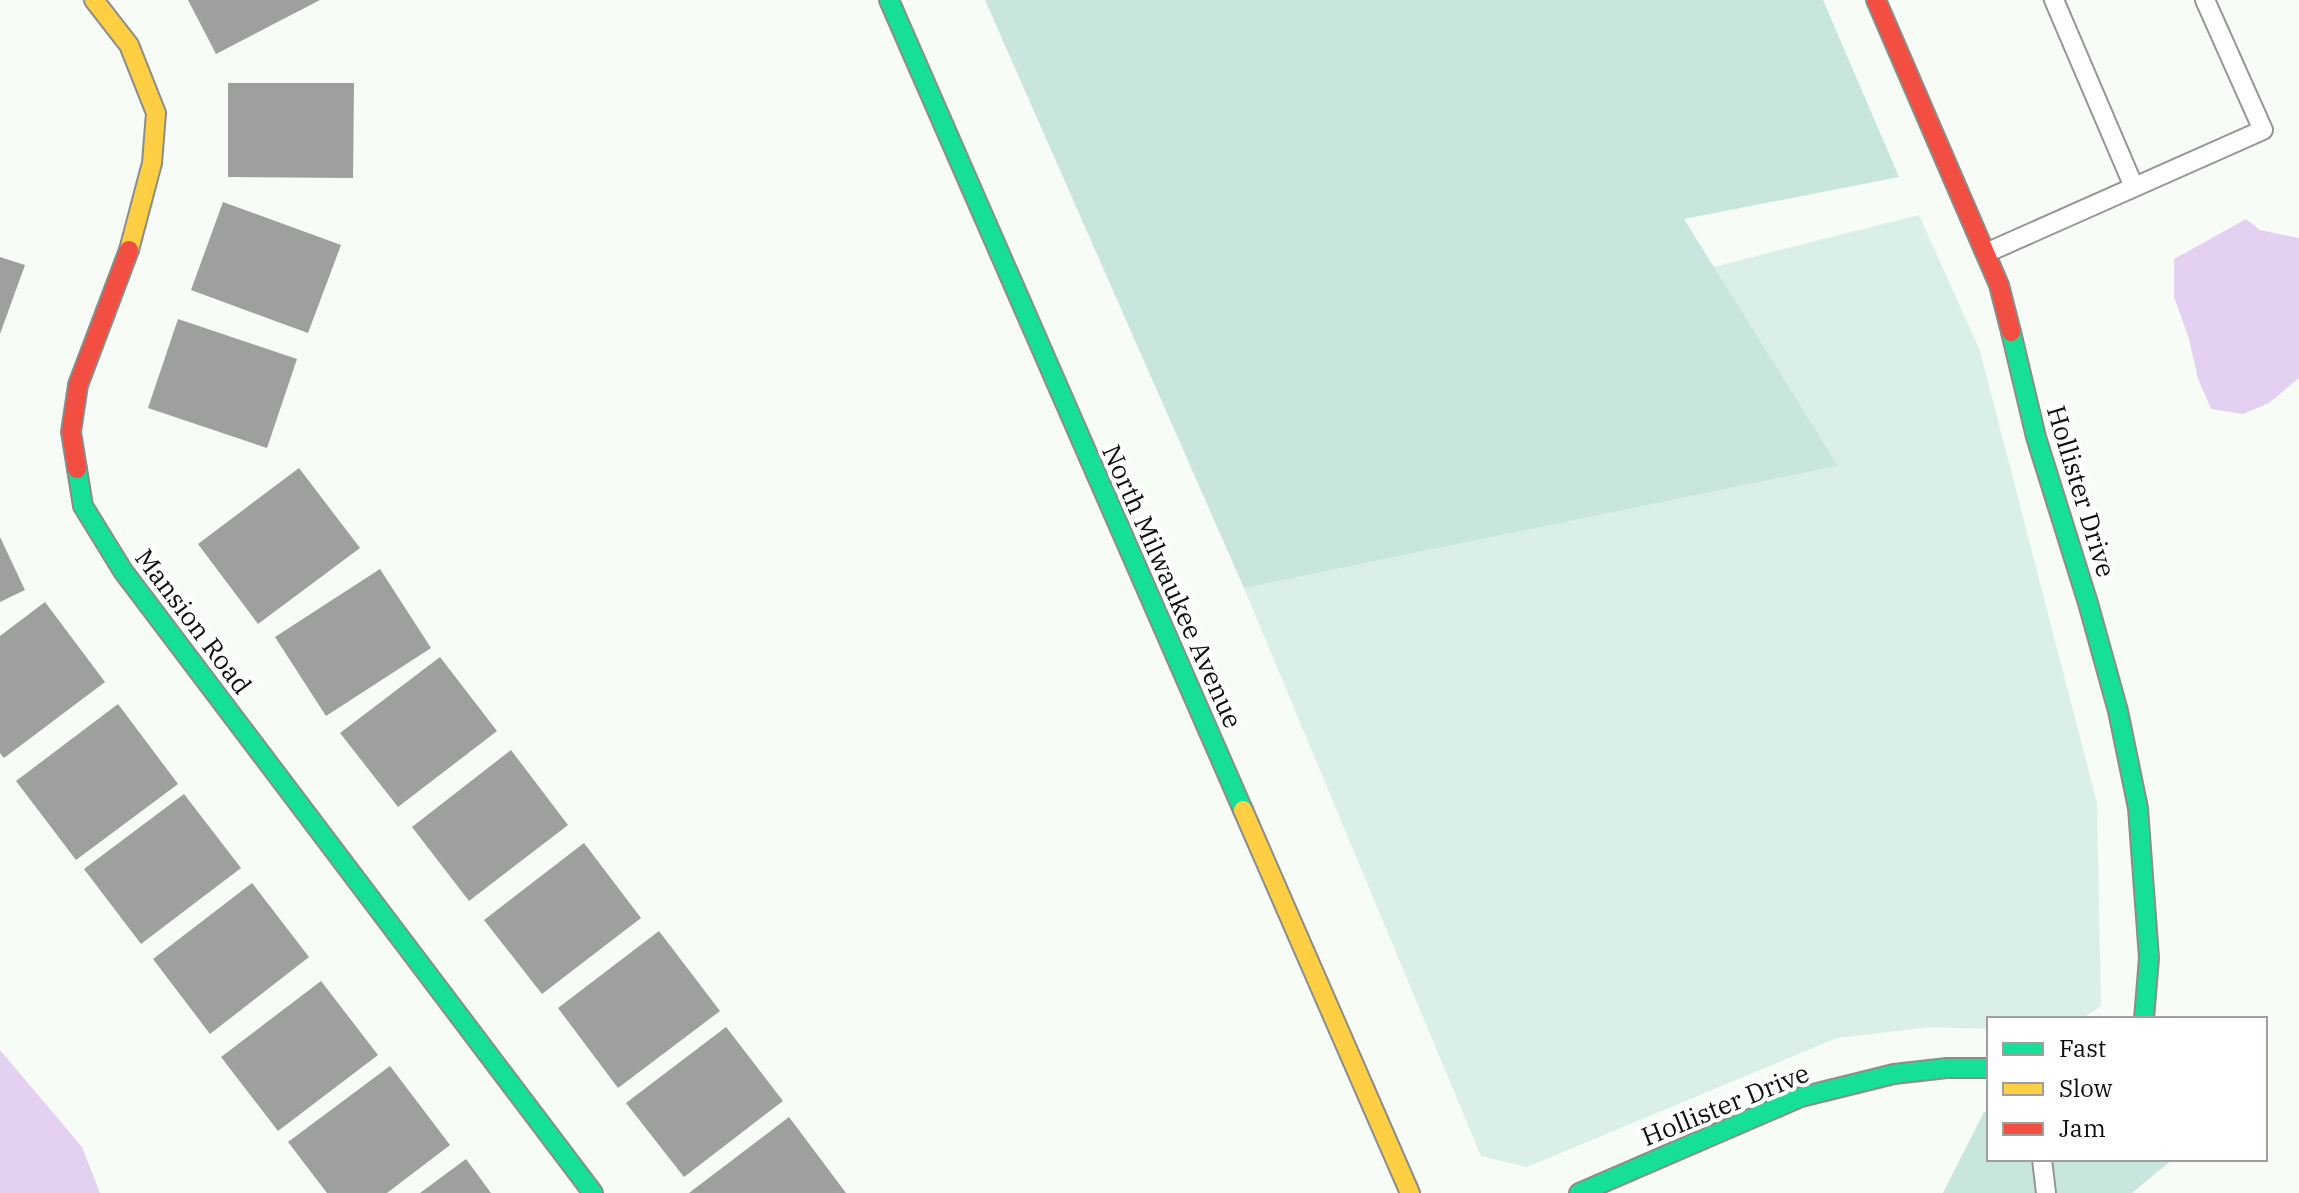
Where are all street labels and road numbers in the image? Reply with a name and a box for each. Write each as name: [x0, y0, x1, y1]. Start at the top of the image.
street label: Hollister Drive: [2040, 401, 2124, 581]
street label: North Milwaukee Avenue: [1095, 439, 1251, 733]
street label: Mansion Road: [128, 541, 260, 701]
street label: Hollister Drive: [1636, 1055, 1814, 1153]

